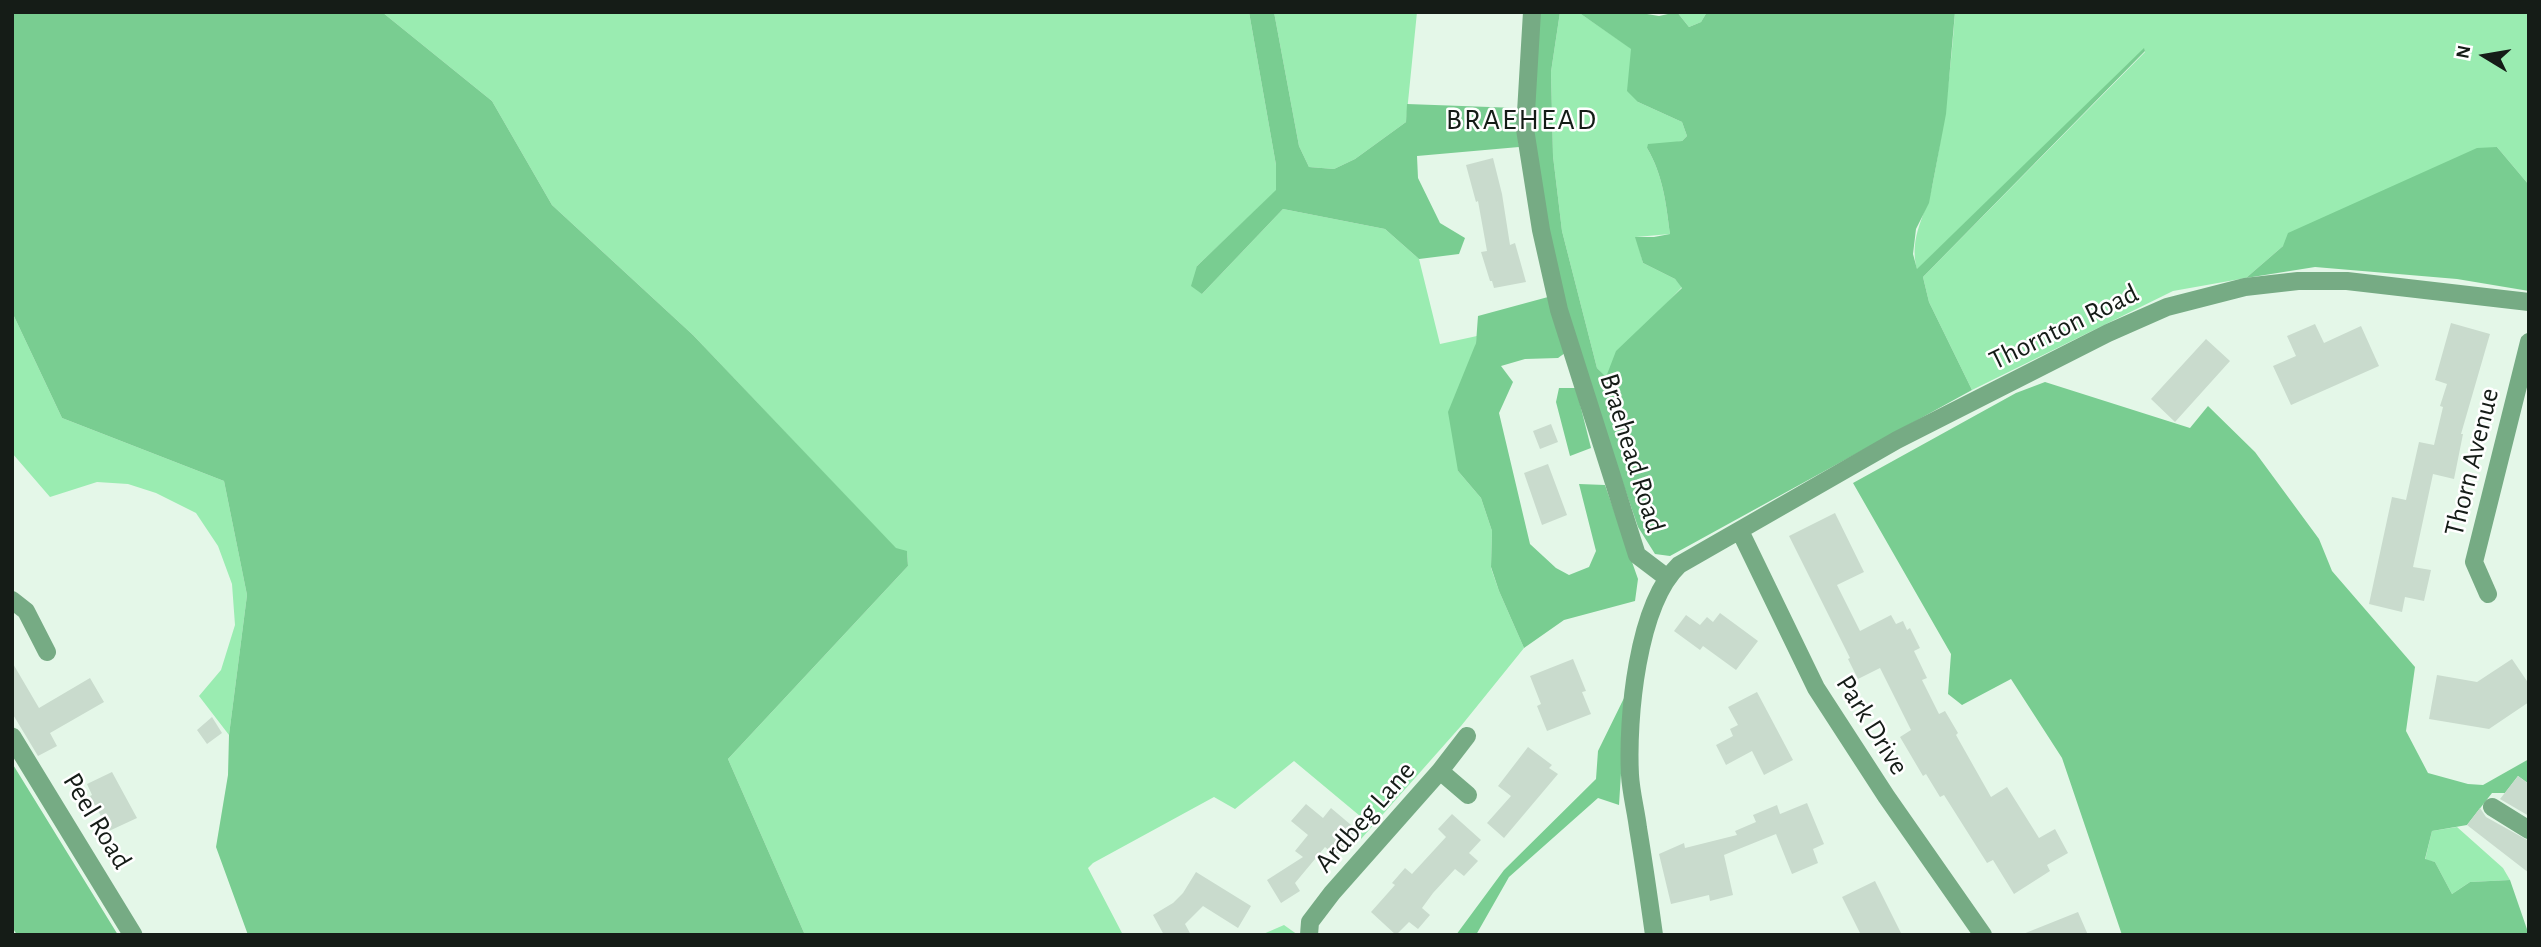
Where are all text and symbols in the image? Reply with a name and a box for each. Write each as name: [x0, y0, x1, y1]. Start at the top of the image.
north arrow: [2450, 21, 2520, 91]
text: N: [2453, 44, 2474, 60]
district label: BRAEHEAD: [1447, 102, 1597, 138]
street label: Thornton Road: [1984, 276, 2144, 378]
street label: Braehead Road: [1592, 369, 1672, 537]
street label: Thorn Avenue: [2437, 385, 2507, 539]
street label: Park Drive: [1828, 669, 1916, 781]
street label: Ardbeg Lane: [1308, 755, 1422, 879]
street label: Peel Road: [55, 767, 139, 875]

